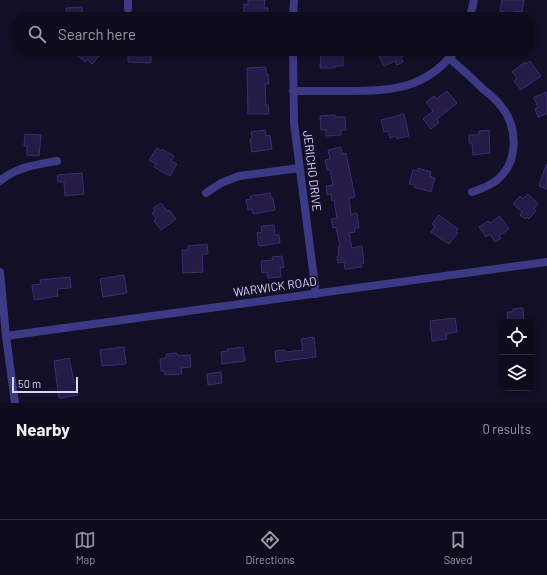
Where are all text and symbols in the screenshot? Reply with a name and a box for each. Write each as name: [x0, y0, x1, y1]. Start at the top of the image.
search box: [12, 12, 535, 56]
icon: search: [26, 23, 48, 45]
text: Search here: [58, 25, 136, 43]
street label: JERICHO DRIVE: [301, 129, 325, 212]
street label: WARWICK ROAD: [232, 273, 317, 299]
map controls: [499, 319, 535, 391]
button: locate: [499, 319, 535, 355]
button: layers: [499, 355, 535, 391]
scale bar: [12, 375, 78, 394]
text: 50 m: [18, 377, 41, 390]
text: Nearby: [16, 419, 70, 439]
text: 0 results: [482, 421, 531, 437]
tab: Map: [74, 529, 96, 566]
tab: Directions: [245, 529, 295, 566]
tab: Saved: [444, 529, 473, 566]

